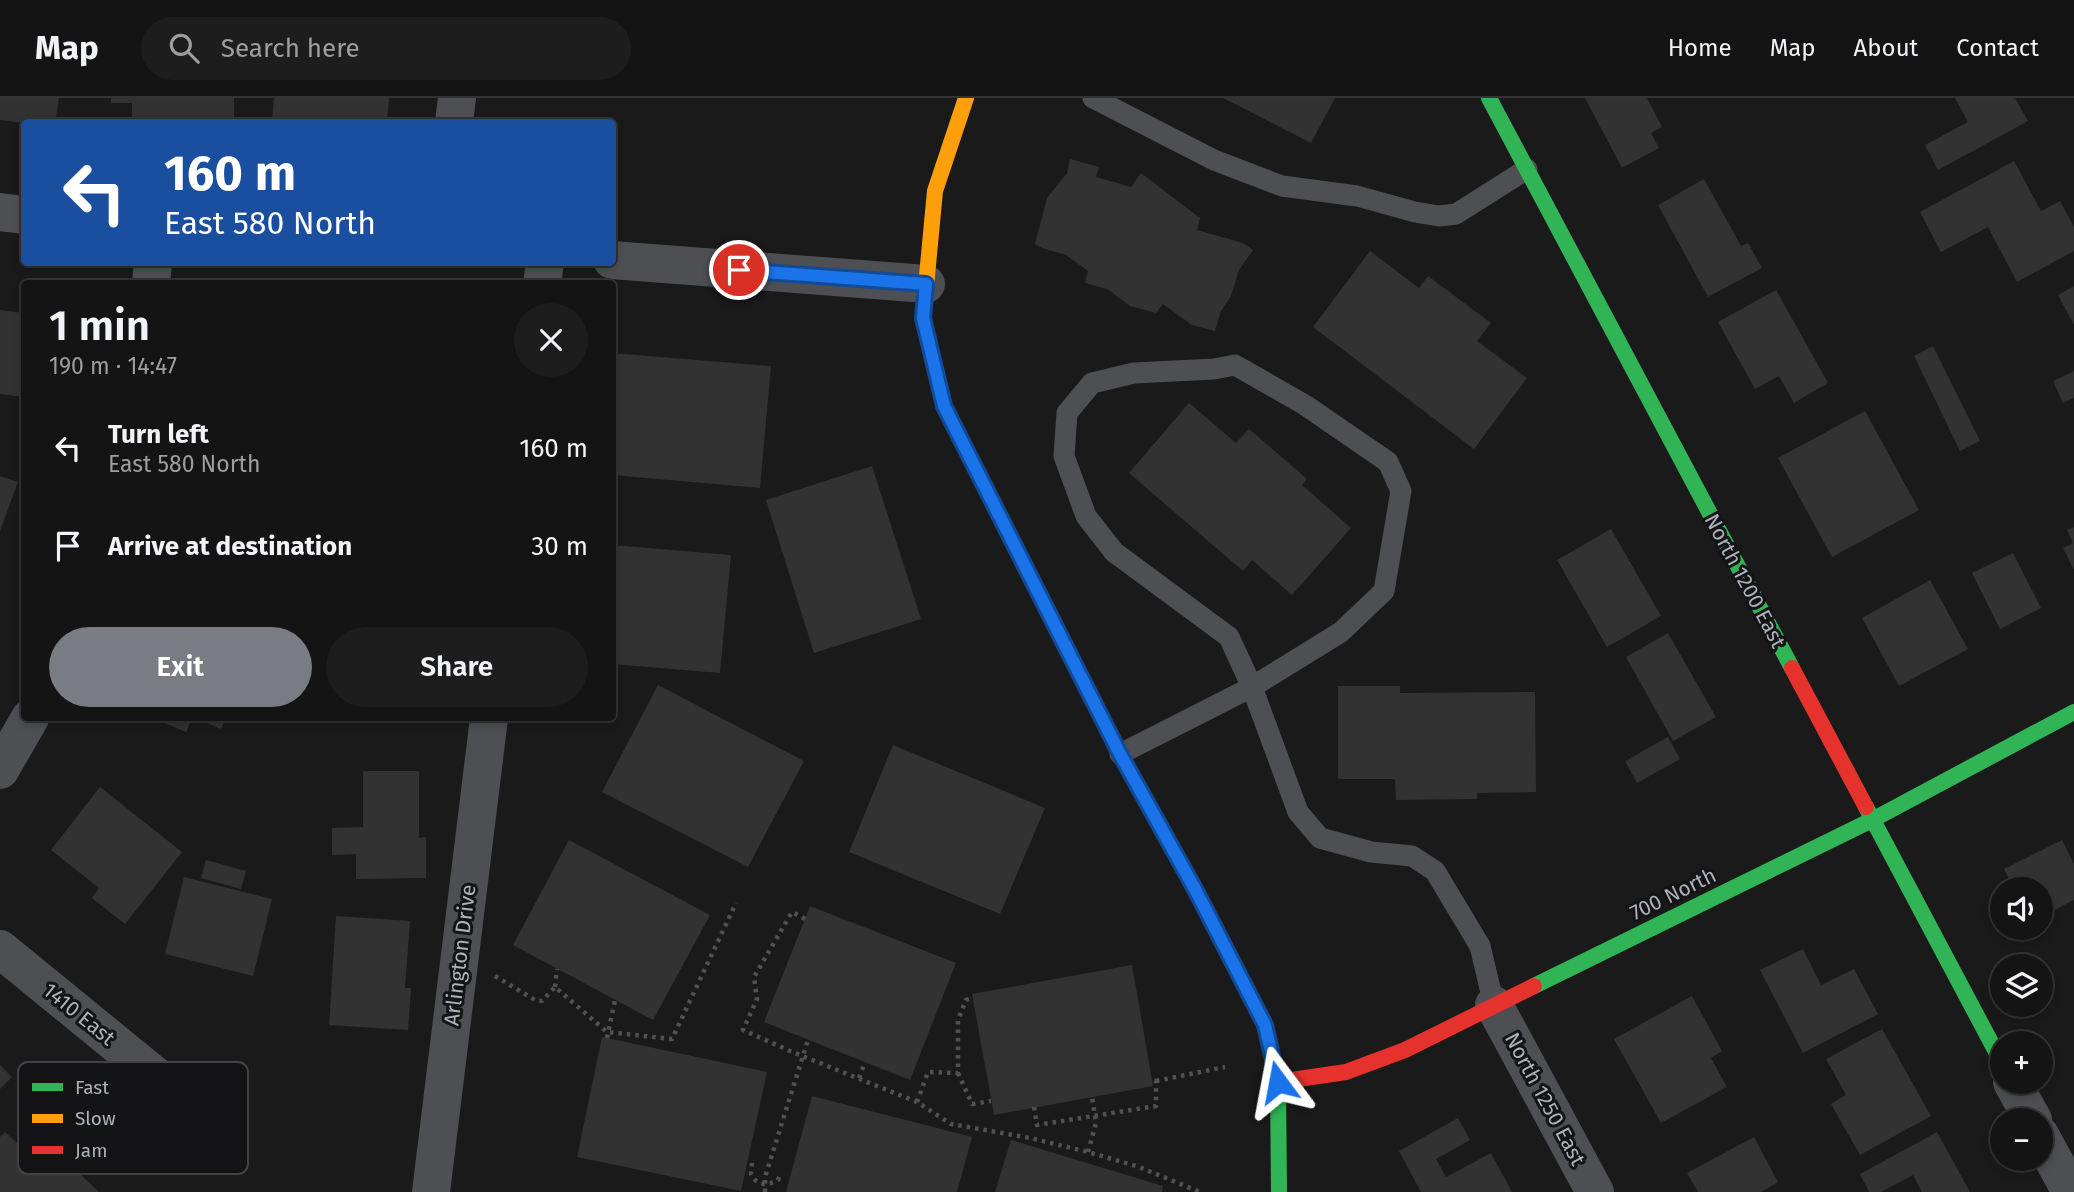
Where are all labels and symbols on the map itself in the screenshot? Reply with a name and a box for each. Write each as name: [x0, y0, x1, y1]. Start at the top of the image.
pin: [709, 240, 769, 300]
street label: North 1200 East: [1699, 509, 1791, 653]
street label: 700 North: [1626, 862, 1720, 926]
street label: Arlington Drive: [438, 883, 482, 1027]
street label: 1410 East: [38, 977, 121, 1051]
street label: North 1250 East: [1499, 1028, 1591, 1170]
position arrow: [1241, 1045, 1315, 1119]
legend: [18, 1062, 248, 1174]
text: Fast: [75, 1076, 109, 1099]
text: Slow: [75, 1107, 116, 1130]
text: Jam: [75, 1139, 107, 1162]

